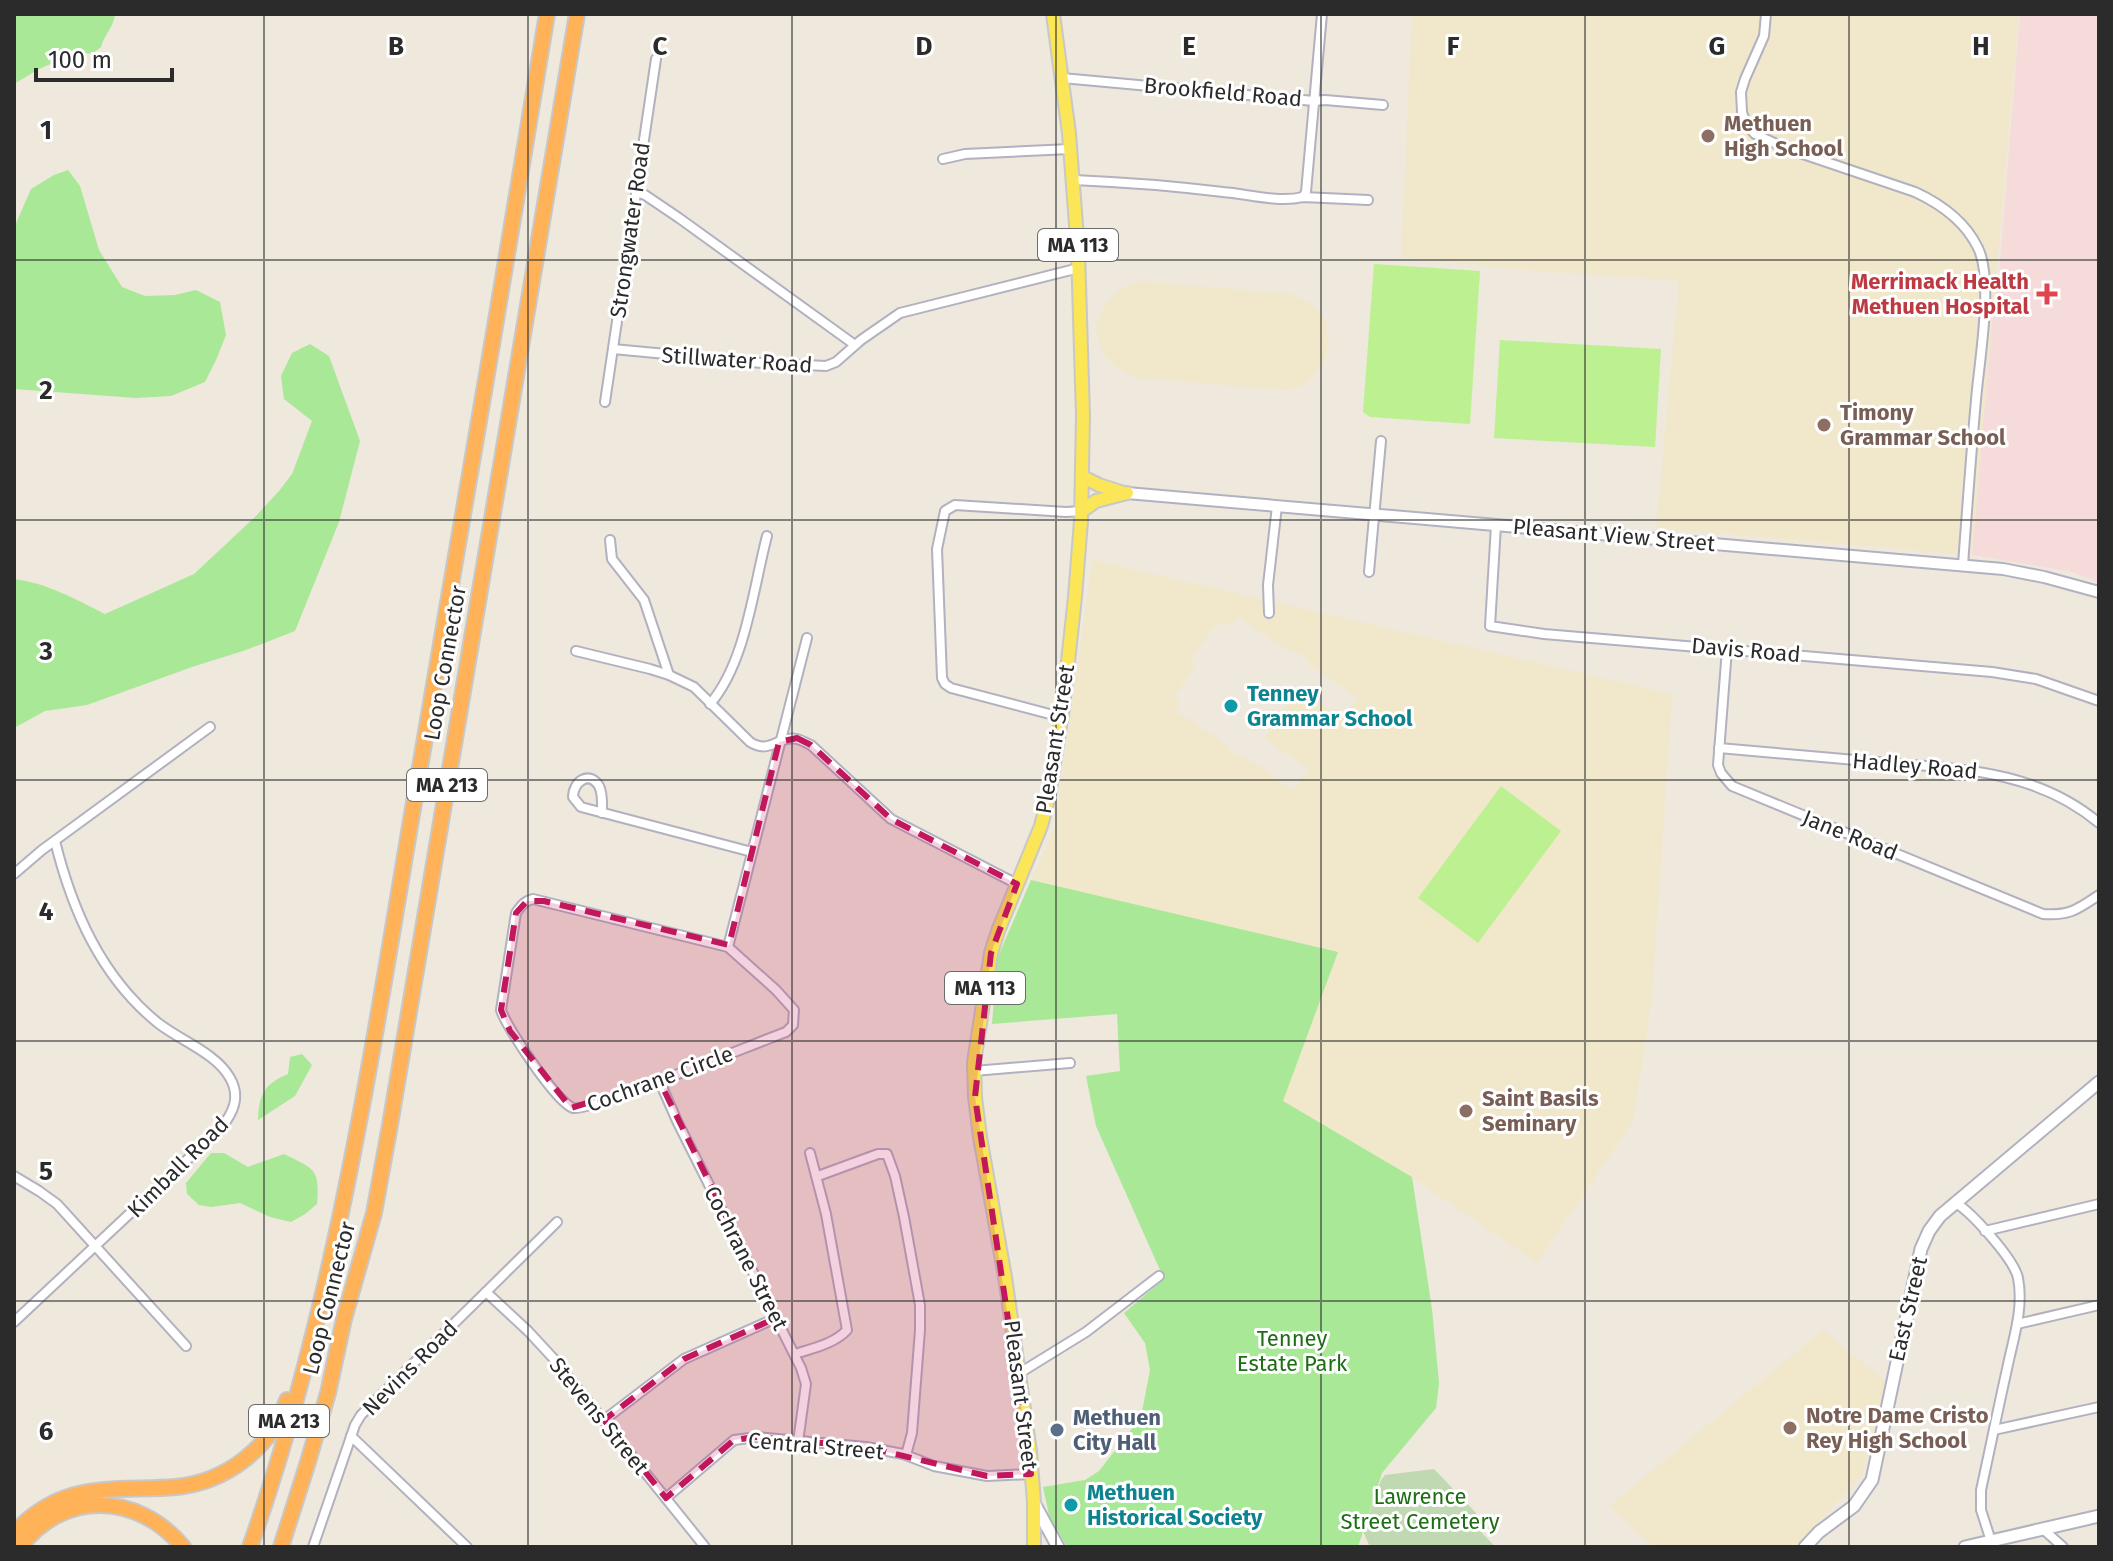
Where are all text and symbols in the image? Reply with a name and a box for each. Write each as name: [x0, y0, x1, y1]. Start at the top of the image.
text: B: [388, 31, 404, 62]
text: C: [653, 31, 668, 62]
text: D: [916, 31, 933, 62]
text: E: [1182, 31, 1196, 62]
text: F: [1447, 31, 1460, 62]
text: G: [1709, 31, 1725, 62]
text: H: [1972, 31, 1990, 62]
scale bar: [36, 32, 172, 82]
text: 100 m: [48, 46, 112, 74]
street label: Brookfield Road: [1143, 72, 1303, 112]
place label: Methuen High School: [1724, 110, 1843, 162]
text: 1: [40, 115, 52, 146]
marker: Methuen High School: [1699, 127, 1717, 145]
street label: Strongwater Road: [604, 140, 656, 320]
road number: MA 113: [1038, 229, 1118, 261]
place label: Merrimack Health Methuen Hospital: [1851, 268, 2029, 320]
marker: Merrimack Health Methuen Hospital: [2036, 283, 2058, 305]
street label: Stillwater Road: [661, 341, 813, 379]
text: 2: [39, 375, 53, 406]
place label: Timony Grammar School: [1840, 399, 2006, 451]
marker: Timony Grammar School: [1815, 416, 1833, 434]
street label: Pleasant View Street: [1512, 513, 1716, 557]
street label: Loop Connector: [418, 583, 472, 743]
street label: Davis Road: [1690, 632, 1802, 668]
text: 3: [38, 636, 53, 667]
street label: Pleasant Street: [1030, 662, 1080, 816]
place label: Tenney Grammar School: [1247, 680, 1413, 732]
marker: Tenney Grammar School: [1222, 697, 1240, 715]
street label: Hadley Road: [1851, 747, 1979, 785]
road number: MA 213: [407, 769, 487, 801]
street label: Jane Road: [1799, 804, 1901, 866]
text: 4: [39, 896, 54, 927]
road number: MA 113: [945, 972, 1025, 1004]
street label: Cochrane Circle: [583, 1040, 737, 1118]
place label: Saint Basils Seminary: [1482, 1085, 1599, 1137]
marker: Saint Basils Seminary: [1457, 1102, 1475, 1120]
street label: Kimball Road: [122, 1111, 234, 1223]
text: 5: [39, 1156, 53, 1187]
street label: Cochrane Street: [698, 1181, 794, 1335]
street label: Loop Connector: [297, 1218, 361, 1377]
street label: East Street: [1883, 1254, 1933, 1364]
street label: Nevins Road: [357, 1315, 463, 1421]
street label: Pleasant Street: [998, 1319, 1044, 1472]
park label: Tenney Estate Park: [1237, 1325, 1348, 1377]
street label: Stevens Street: [544, 1352, 654, 1480]
place label: Notre Dame Cristo Rey High School: [1806, 1402, 1989, 1454]
place label: Methuen City Hall: [1073, 1404, 1161, 1456]
road number: MA 213: [249, 1405, 329, 1437]
text: 6: [39, 1416, 54, 1447]
marker: Notre Dame Cristo Rey High School: [1781, 1419, 1799, 1437]
marker: Methuen City Hall: [1048, 1421, 1066, 1439]
street label: Central Street: [747, 1427, 885, 1465]
place label: Methuen Historical Society: [1087, 1479, 1263, 1531]
park label: Lawrence Street Cemetery: [1340, 1483, 1500, 1535]
marker: Methuen Historical Society: [1062, 1496, 1080, 1514]

